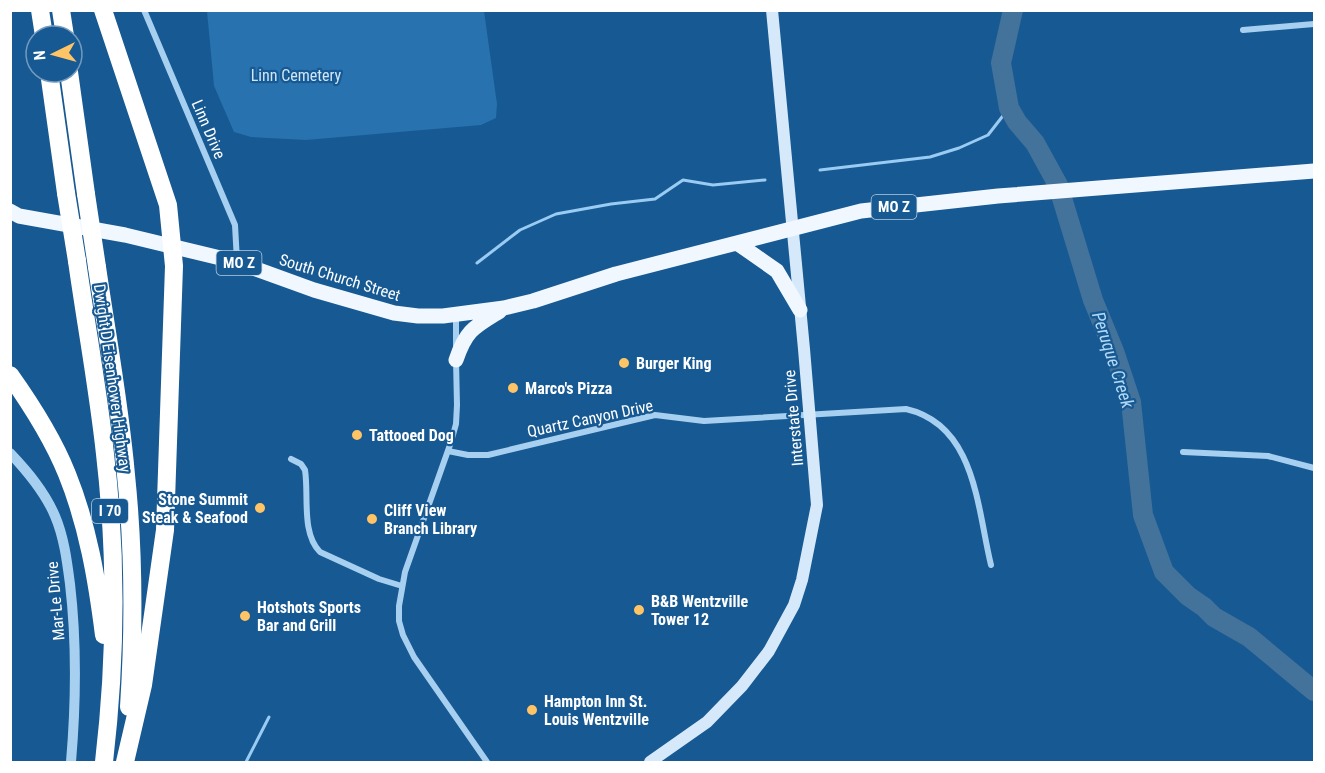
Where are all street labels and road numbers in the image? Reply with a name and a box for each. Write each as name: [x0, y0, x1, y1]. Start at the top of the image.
street label: Linn Drive: [188, 97, 229, 162]
road number: MO Z: [872, 195, 916, 219]
street label: South Church Street: [277, 250, 403, 305]
road number: MO Z: [216, 251, 262, 275]
street label: Dwight D Eisenhower Highway: [90, 283, 135, 474]
street label: Interstate Drive: [780, 369, 807, 467]
street label: Quartz Canyon Drive: [525, 396, 655, 441]
road number: I 70: [92, 499, 128, 523]
street label: Mar-Le Drive: [43, 561, 68, 641]

